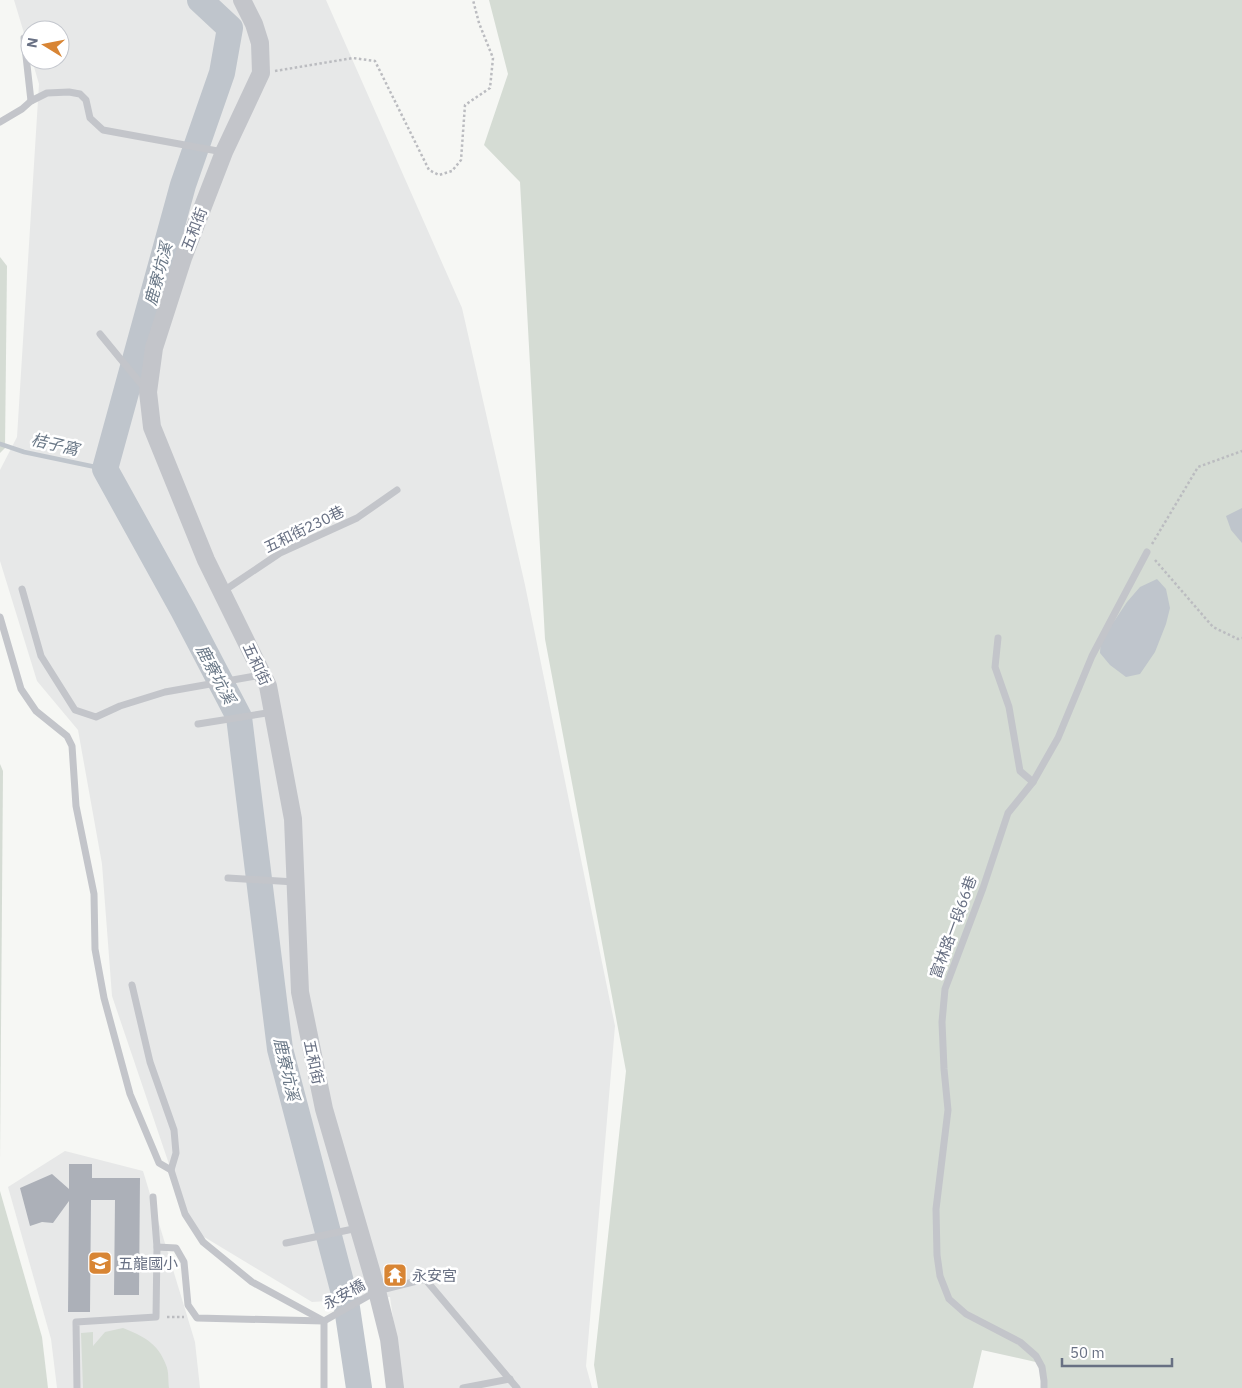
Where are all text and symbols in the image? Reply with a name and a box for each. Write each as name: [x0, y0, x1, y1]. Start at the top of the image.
north arrow: [20, 20, 70, 70]
text: N: [22, 36, 42, 49]
street label: 五和街: [177, 205, 211, 253]
water label: 鹿寮坑溪: [140, 239, 176, 308]
water label: 桔子窩: [29, 429, 84, 460]
street label: 五和街230巷: [261, 501, 347, 557]
street label: 五和街: [239, 640, 275, 688]
water label: 鹿寮坑溪: [192, 641, 241, 709]
street label: 富林路一段66巷: [926, 873, 980, 981]
water label: 鹿寮坑溪: [270, 1036, 304, 1104]
street label: 五和街: [300, 1038, 328, 1086]
school or university icon: 五龍國小: [87, 1250, 113, 1276]
place label: 五龍國小: [118, 1254, 178, 1273]
temple icon: 永安宮: [382, 1262, 408, 1288]
place label: 永安宮: [412, 1266, 457, 1285]
street label: 永安橋: [320, 1275, 368, 1313]
scale bar: [1062, 1336, 1172, 1368]
text: 50 m: [1070, 1343, 1105, 1362]

